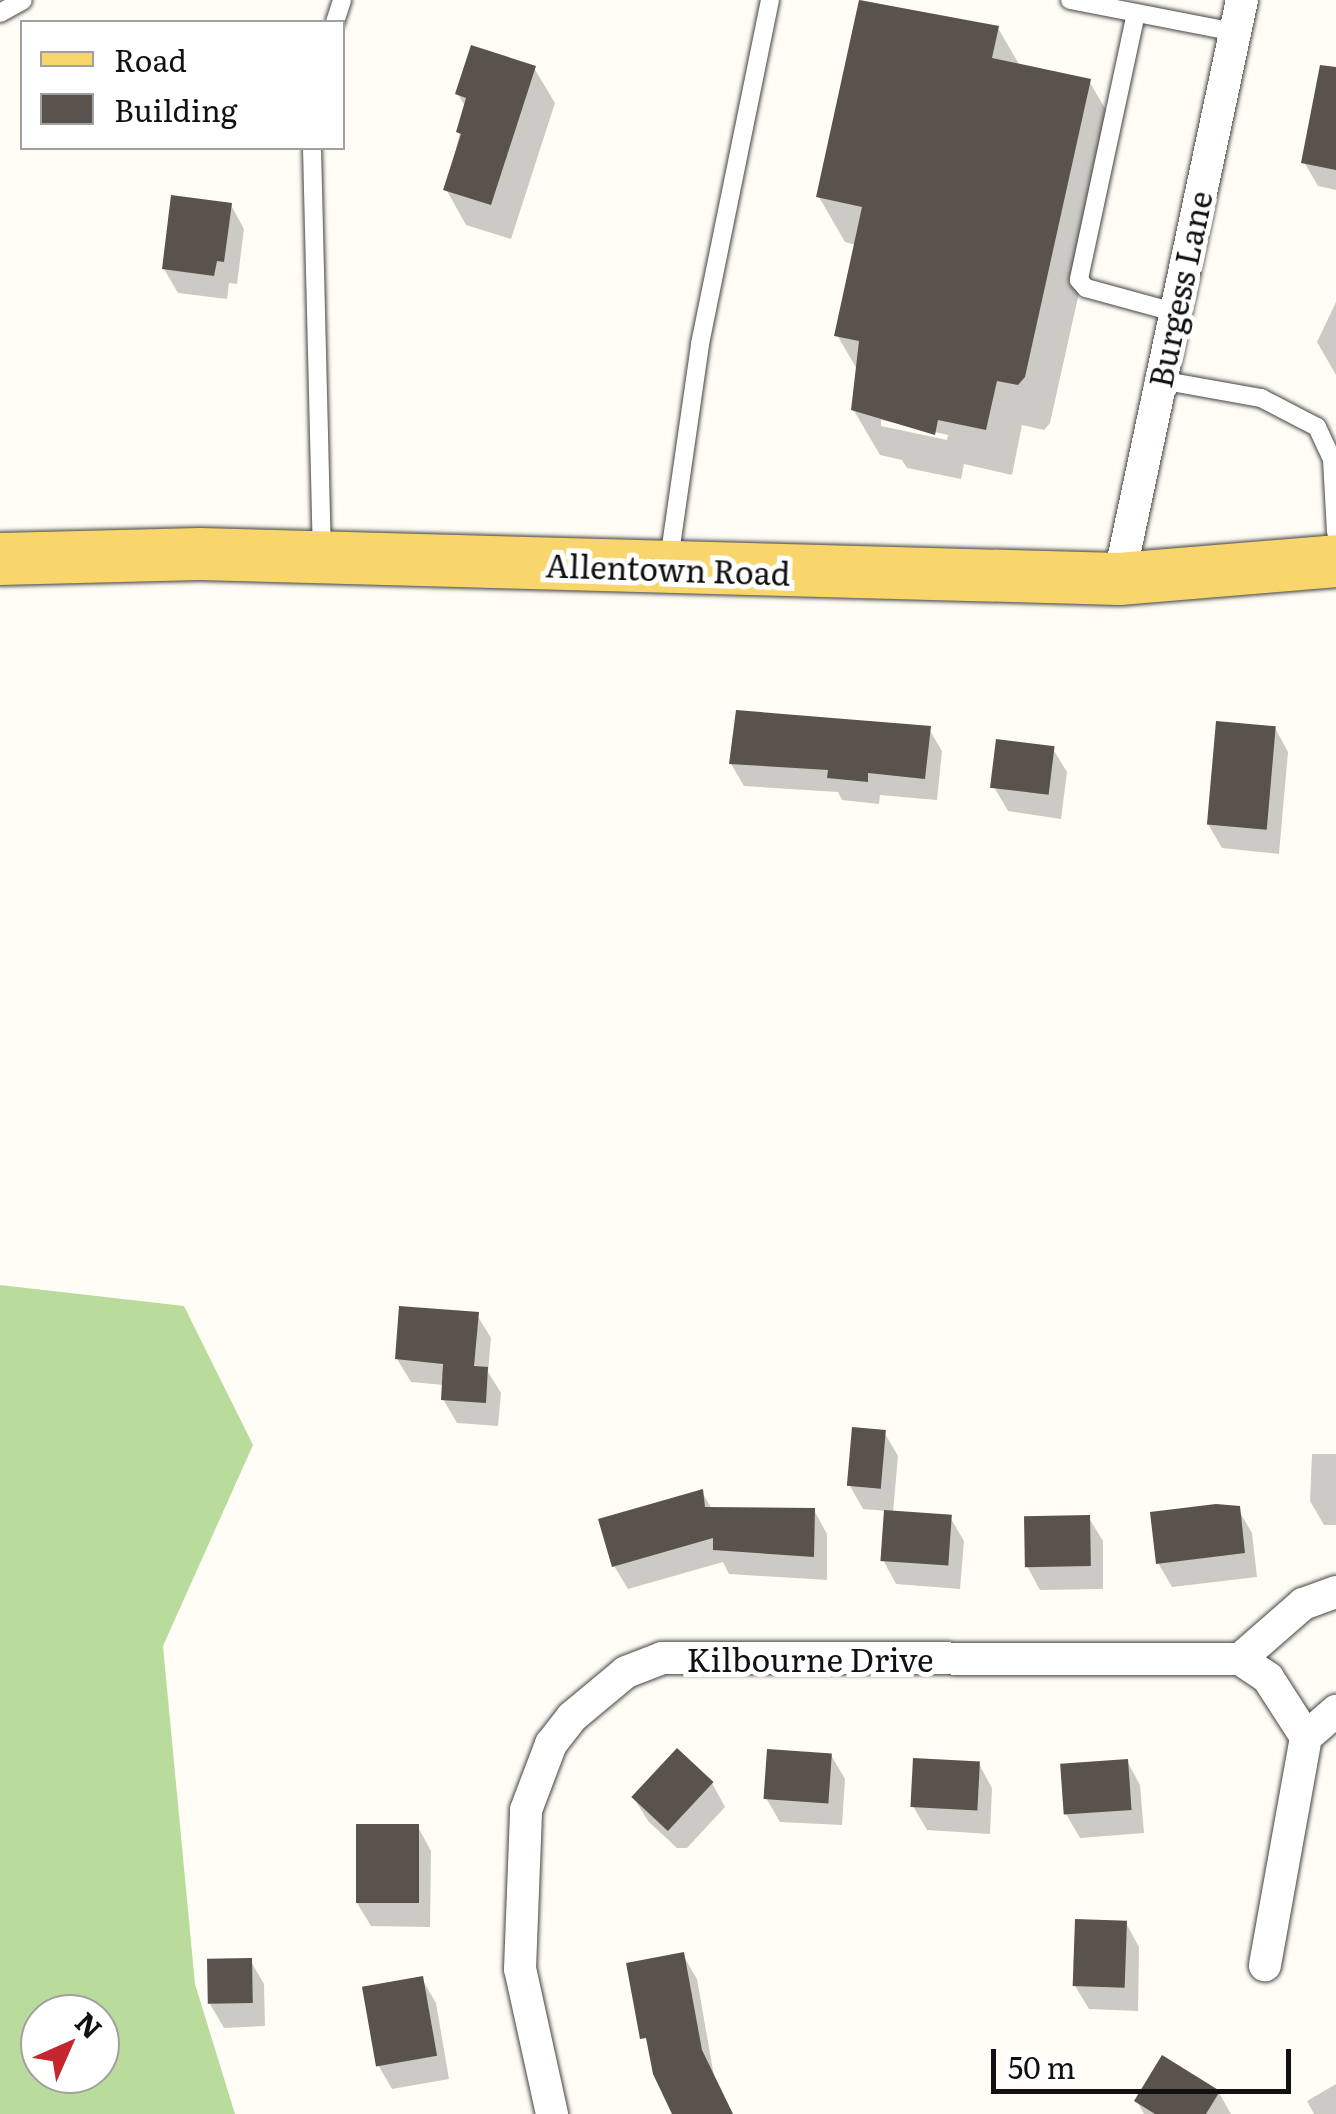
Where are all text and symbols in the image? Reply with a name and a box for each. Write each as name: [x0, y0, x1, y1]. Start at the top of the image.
legend: [20, 20, 345, 150]
text: Road: [114, 37, 187, 81]
text: Building: [114, 87, 238, 131]
street label: Burgess Lane: [1139, 187, 1219, 391]
street label: Allentown Road: [545, 545, 791, 591]
street label: Kilbourne Drive: [686, 1639, 934, 1677]
north arrow: [20, 1994, 120, 2094]
text: N: [67, 2001, 113, 2047]
scale bar: [996, 2029, 1296, 2091]
text: 50 m: [1008, 2044, 1076, 2088]

